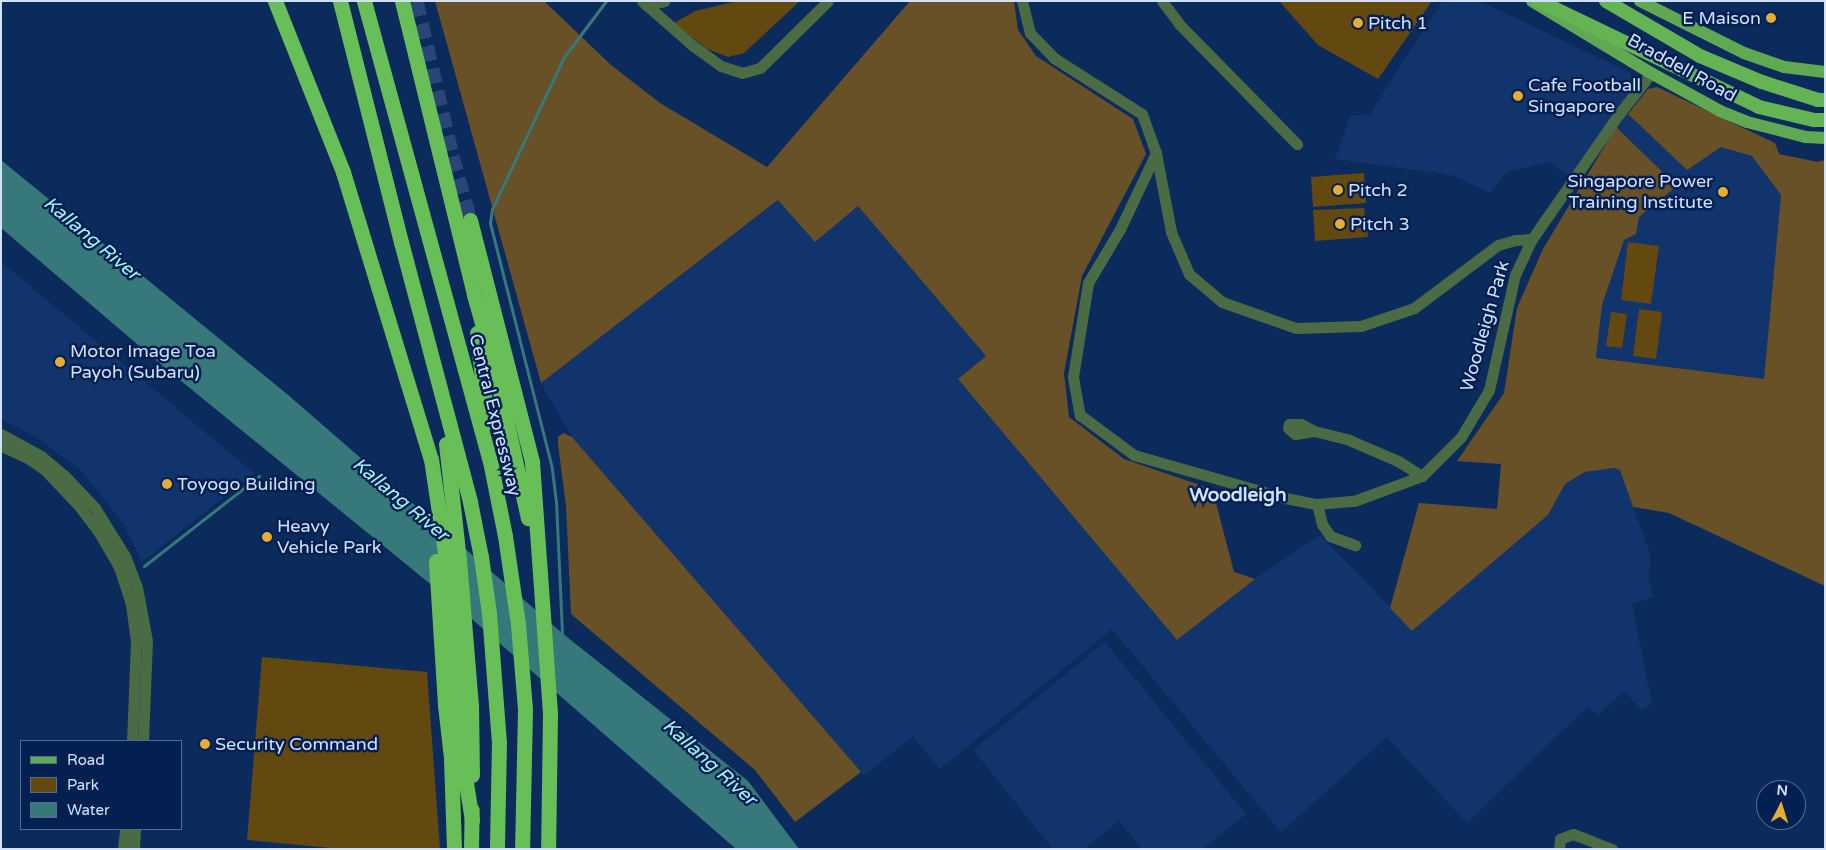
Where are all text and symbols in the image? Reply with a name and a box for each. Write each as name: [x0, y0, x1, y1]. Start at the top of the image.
place label: E Maison: [1682, 7, 1761, 29]
place label: Pitch 1: [1368, 12, 1428, 34]
marker: E Maison: [1765, 12, 1777, 24]
marker: Pitch 1: [1352, 17, 1364, 29]
street label: Braddell Road: [1624, 29, 1740, 107]
place label: Cafe Football Singapore: [1528, 75, 1641, 118]
marker: Cafe Football Singapore: [1512, 90, 1524, 102]
place label: Singapore Power Training Institute: [1567, 171, 1713, 213]
place label: Pitch 2: [1348, 179, 1408, 201]
marker: Pitch 2: [1332, 184, 1344, 196]
marker: Singapore Power Training Institute: [1717, 186, 1729, 198]
water label: Kallang River: [38, 192, 144, 286]
place label: Pitch 3: [1350, 213, 1410, 235]
marker: Pitch 3: [1334, 218, 1346, 230]
street label: Woodleigh Park: [1456, 258, 1514, 394]
street label: Central Expressway: [464, 332, 526, 498]
place label: Motor Image Toa Payoh (Subaru): [70, 341, 216, 384]
marker: Motor Image Toa Payoh (Subaru): [54, 356, 66, 368]
water label: Kallang River: [347, 453, 453, 547]
place label: Toyogo Building: [177, 473, 316, 495]
marker: Toyogo Building: [161, 478, 173, 490]
district label: Woodleigh: [1189, 485, 1287, 507]
place label: Heavy Vehicle Park: [277, 516, 382, 558]
marker: Heavy Vehicle Park: [261, 531, 273, 543]
water label: Kallang River: [657, 715, 761, 811]
place label: Security Command: [215, 733, 378, 755]
marker: Security Command: [199, 738, 211, 750]
legend: [20, 740, 182, 830]
text: Road: [67, 751, 105, 769]
text: Park: [67, 776, 99, 794]
north arrow: [1756, 780, 1806, 830]
text: N: [1776, 782, 1789, 800]
text: Water: [67, 801, 110, 819]

